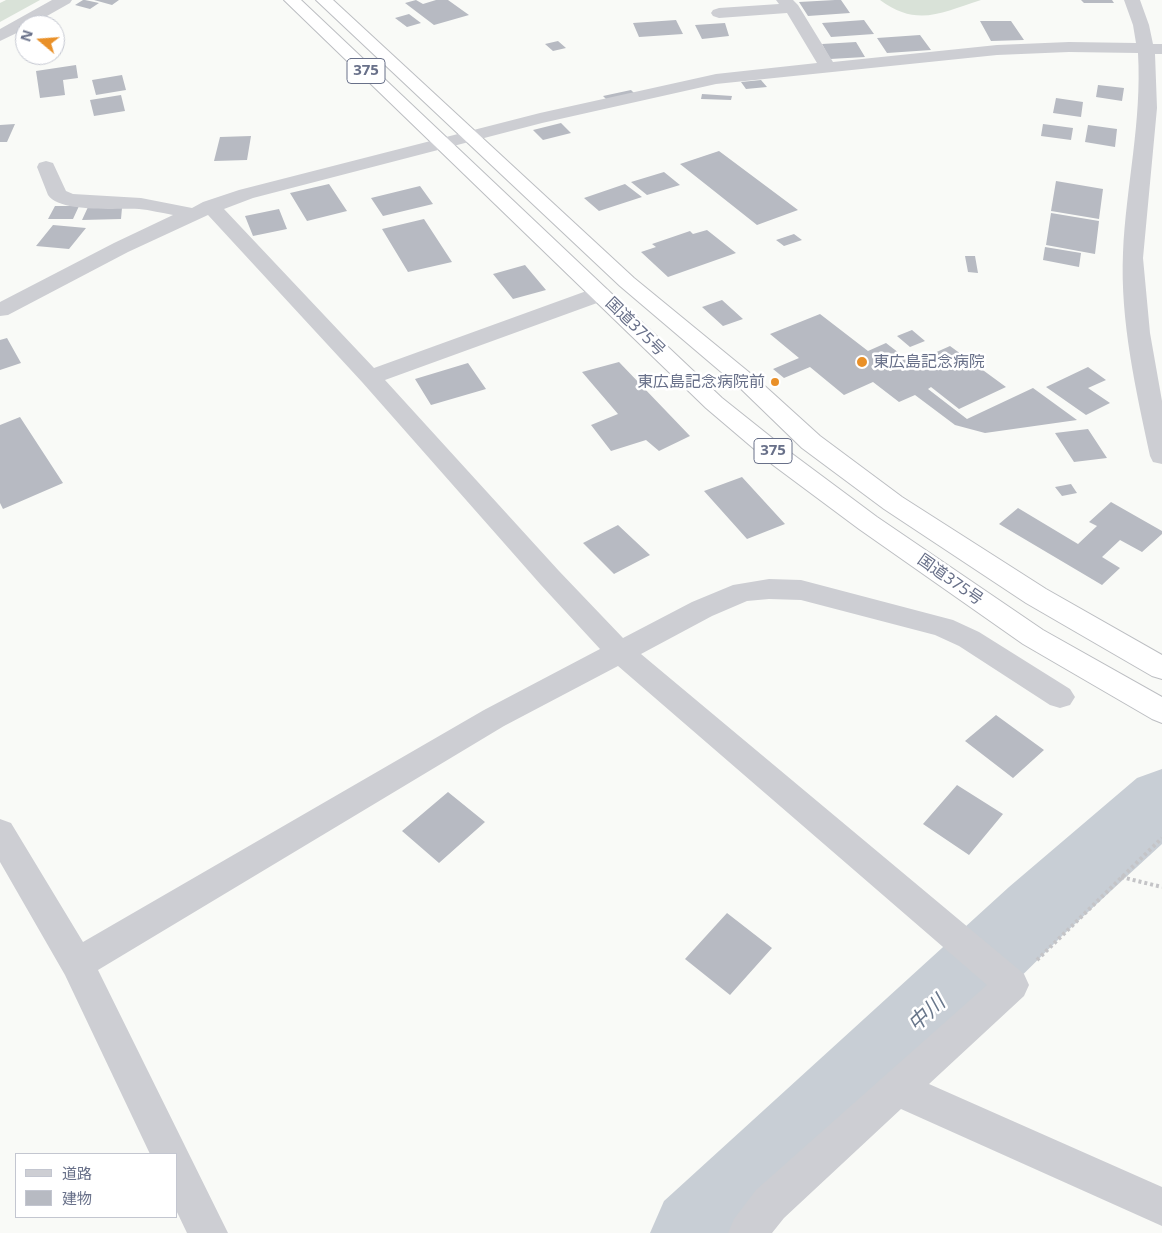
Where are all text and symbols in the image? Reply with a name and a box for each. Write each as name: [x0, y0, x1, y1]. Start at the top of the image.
north arrow: [15, 15, 65, 65]
text: N: [15, 27, 37, 44]
road number: 375: [347, 58, 385, 84]
street label: 国道375号: [601, 294, 669, 360]
place label: 東広島記念病院: [873, 352, 985, 372]
marker: 東広島記念病院: [855, 355, 869, 369]
place label: 東広島記念病院前: [637, 372, 765, 392]
marker: 東広島記念病院前: [769, 376, 781, 388]
road number: 375: [754, 438, 792, 464]
street label: 国道375号: [914, 550, 986, 610]
water label: 中川: [903, 990, 951, 1038]
legend: [15, 1153, 178, 1218]
text: 道路: [62, 1163, 92, 1183]
text: 建物: [62, 1188, 92, 1208]

